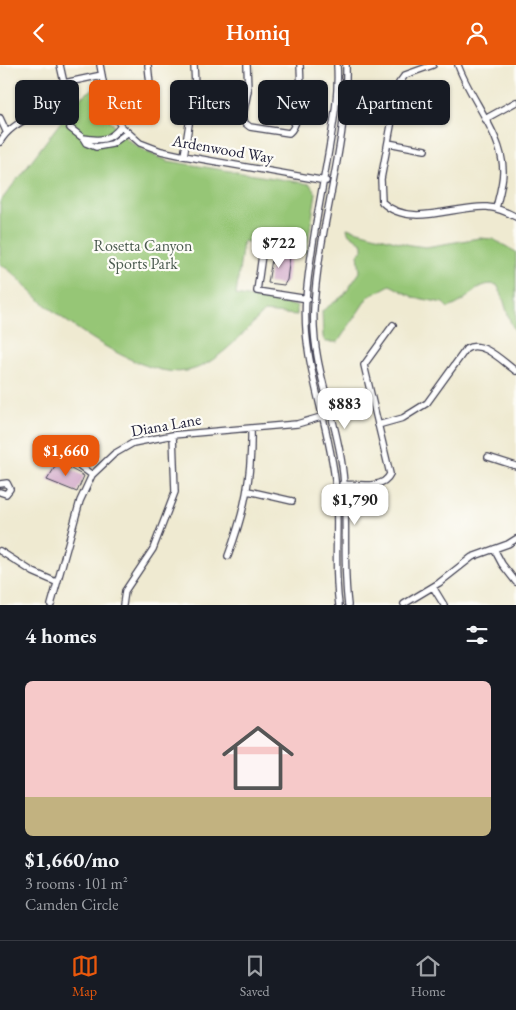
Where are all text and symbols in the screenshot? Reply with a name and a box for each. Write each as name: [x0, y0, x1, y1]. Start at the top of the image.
text: Homiq: [226, 18, 290, 47]
icon: back: [25, 19, 53, 47]
icon: person: [463, 19, 491, 47]
chip: Buy: [15, 80, 79, 125]
chip: Rent: [89, 80, 160, 125]
chip: Filters: [170, 80, 248, 125]
chip: New: [258, 80, 328, 125]
chip: Apartment: [338, 80, 450, 125]
street label: Ardenwood Way: [170, 130, 276, 168]
pin: $722: [249, 227, 309, 269]
text: $722: [263, 232, 295, 253]
park label: Rosetta Canyon Sports Park: [94, 235, 193, 274]
pin: $883: [315, 387, 375, 430]
text: $883: [329, 393, 361, 414]
street label: Diana Lane: [129, 409, 203, 441]
pin: $1,660: [25, 435, 107, 477]
text: $1,660: [43, 440, 89, 461]
pin: $1,790: [314, 483, 396, 526]
text: $1,790: [332, 489, 378, 510]
icon: filters: [463, 621, 491, 649]
text: 4 homes: [25, 622, 97, 649]
icon: home: [213, 713, 303, 803]
text: $1,660/mo: [25, 846, 119, 873]
text: 3 rooms · 101 m²: [25, 873, 128, 894]
text: Camden Circle: [25, 894, 118, 915]
tab: Map: [71, 952, 99, 1000]
tab: Saved: [240, 952, 270, 1000]
tab: Home: [411, 952, 445, 1000]

